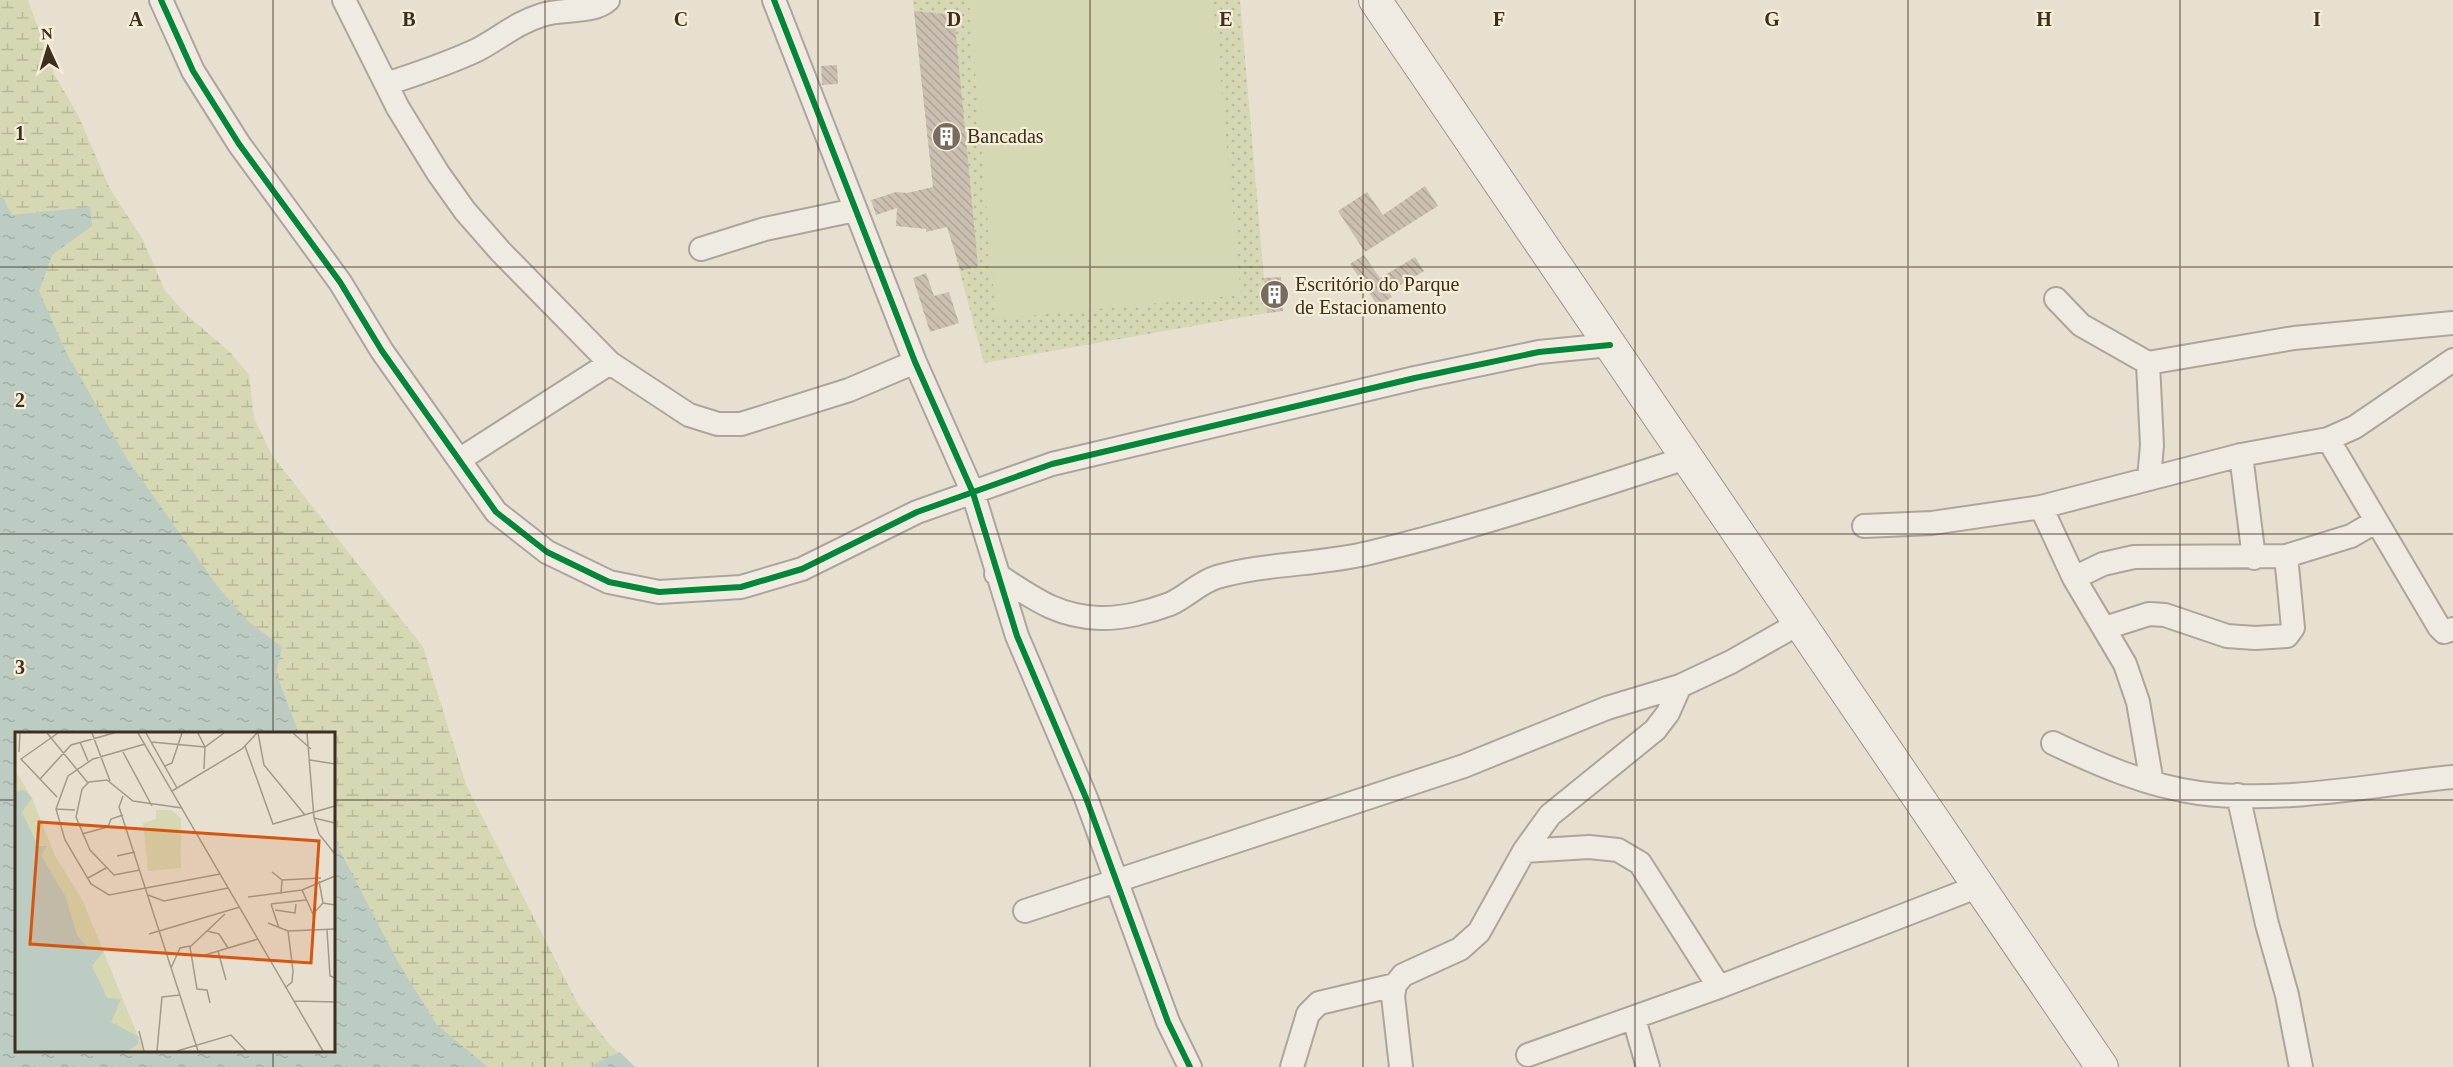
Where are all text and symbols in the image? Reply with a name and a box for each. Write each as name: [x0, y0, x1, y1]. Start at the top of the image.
text: A: [129, 8, 144, 30]
text: B: [402, 8, 416, 30]
text: C: [674, 8, 688, 30]
text: D: [947, 8, 961, 30]
text: E: [1219, 8, 1233, 30]
text: F: [1493, 8, 1505, 30]
text: G: [1764, 8, 1780, 30]
text: H: [2036, 8, 2052, 30]
text: I: [2313, 8, 2321, 30]
north arrow: [18, 18, 78, 78]
text: N: [41, 25, 54, 42]
building icon: Bancadas: [930, 120, 962, 152]
text: 1: [15, 122, 25, 144]
place label: Bancadas: [967, 125, 1044, 147]
place label: Escritório do Parque de Estacionamento: [1295, 273, 1460, 318]
building icon: Escritório do Parque de Estacionamento: [1258, 279, 1290, 311]
text: 2: [15, 389, 25, 411]
text: 3: [15, 656, 25, 678]
inset map: [15, 732, 334, 1052]

